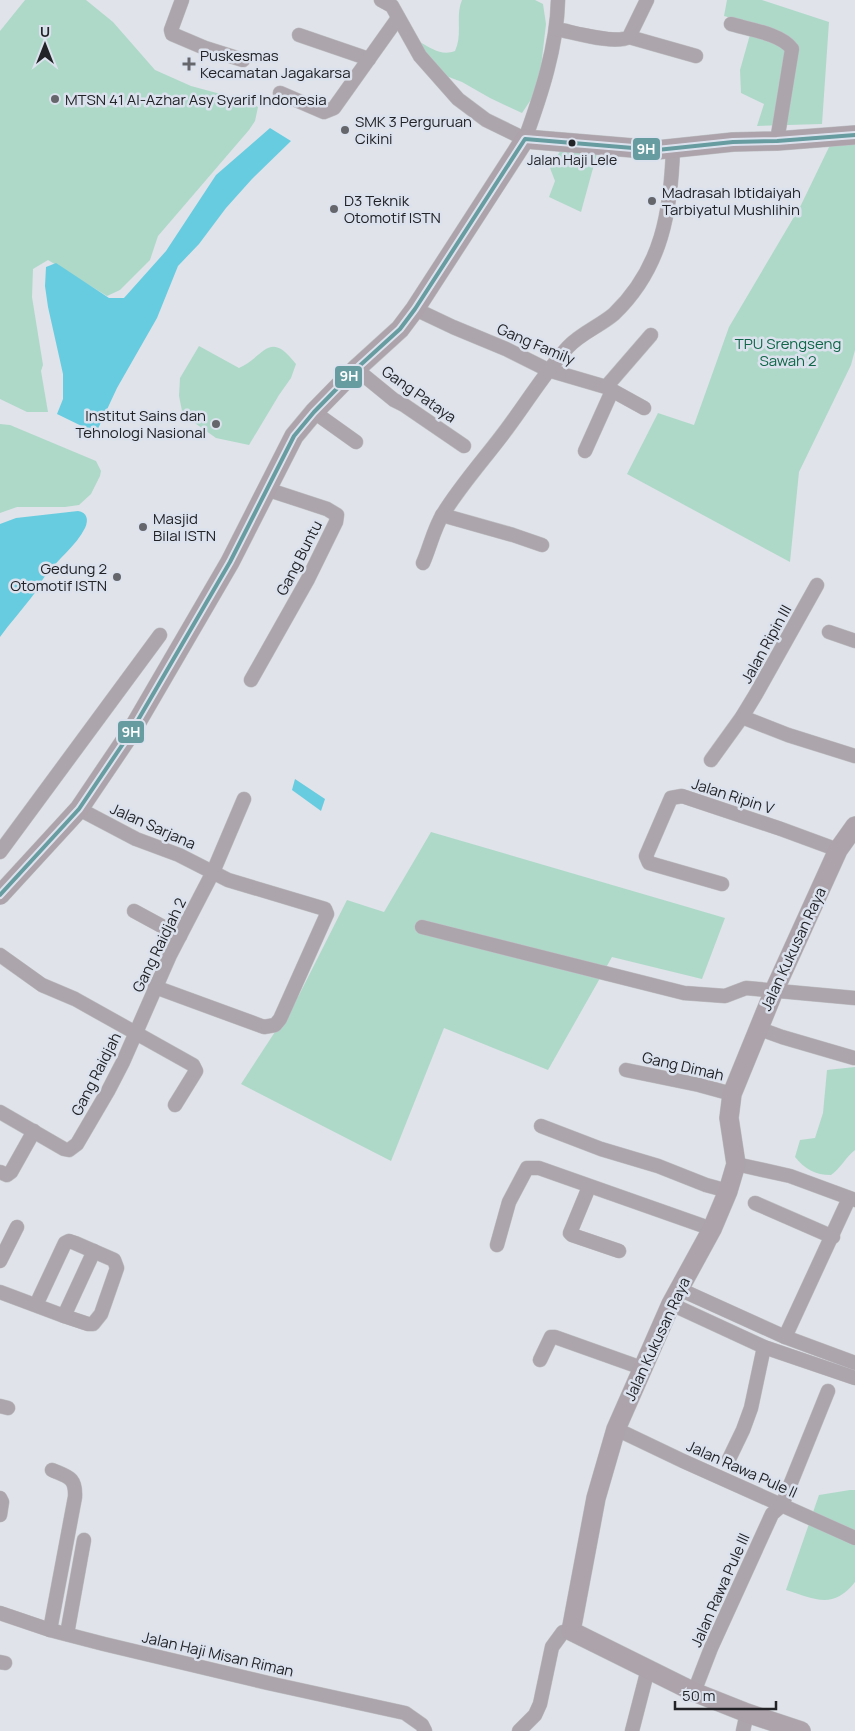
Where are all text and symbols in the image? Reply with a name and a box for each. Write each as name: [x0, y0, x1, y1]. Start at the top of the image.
north arrow: [20, 20, 70, 70]
text: U: [40, 22, 50, 41]
place label: Puskesmas Kecamatan Jagakarsa: [200, 45, 351, 83]
marker: Puskesmas Kecamatan Jagakarsa: [182, 57, 196, 71]
place label: MTSN 41 Al-Azhar Asy Syarif Indonesia: [65, 89, 327, 110]
marker: MTSN 41 Al-Azhar Asy Syarif Indonesia: [49, 93, 61, 105]
place label: SMK 3 Perguruan Cikini: [355, 111, 472, 149]
marker: SMK 3 Perguruan Cikini: [339, 124, 351, 136]
line badge: 9H: [632, 137, 661, 161]
marker: Jalan Haji Lele: [567, 138, 577, 148]
text: 9H: [637, 139, 655, 158]
place label: Jalan Haji Lele: [527, 150, 617, 169]
place label: Madrasah Ibtidaiyah Tarbiyatul Mushlihin: [662, 182, 801, 220]
place label: D3 Teknik Otomotif ISTN: [344, 190, 441, 228]
marker: Madrasah Ibtidaiyah Tarbiyatul Mushlihin: [646, 195, 658, 207]
marker: D3 Teknik Otomotif ISTN: [328, 203, 340, 215]
street label: Gang Family: [494, 318, 578, 370]
park label: TPU Srengseng Sawah 2: [735, 333, 841, 371]
street label: Gang Pataya: [378, 361, 460, 427]
line badge: 9H: [334, 365, 363, 389]
text: 9H: [340, 366, 358, 385]
place label: Institut Sains dan Tehnologi Nasional: [75, 405, 206, 443]
marker: Institut Sains dan Tehnologi Nasional: [210, 418, 222, 430]
place label: Masjid Bilal ISTN: [153, 508, 216, 546]
street label: Gang Buntu: [271, 517, 327, 599]
marker: Masjid Bilal ISTN: [137, 521, 149, 533]
place label: Gedung 2 Otomotif ISTN: [10, 558, 107, 596]
marker: Gedung 2 Otomotif ISTN: [111, 571, 123, 583]
street label: Jalan Ripin III: [736, 601, 796, 687]
line badge: 9H: [117, 720, 145, 744]
text: 9H: [122, 722, 140, 741]
street label: Jalan Ripin V: [689, 773, 777, 819]
street label: Jalan Sarjana: [107, 798, 199, 854]
street label: Jalan Kukusan Raya: [755, 884, 831, 1014]
street label: Gang Raidjah 2: [127, 894, 191, 996]
street label: Gang Raidjah: [66, 1029, 126, 1119]
street label: Gang Dimah: [640, 1046, 726, 1086]
street label: Jalan Kukusan Raya: [619, 1274, 695, 1404]
street label: Jalan Rawa Pule II: [683, 1435, 801, 1503]
street label: Jalan Rawa Pule III: [685, 1530, 755, 1650]
street label: Jalan Haji Misan Riman: [140, 1626, 296, 1682]
scale bar: [675, 1678, 776, 1710]
text: 50 m: [682, 1685, 716, 1706]

